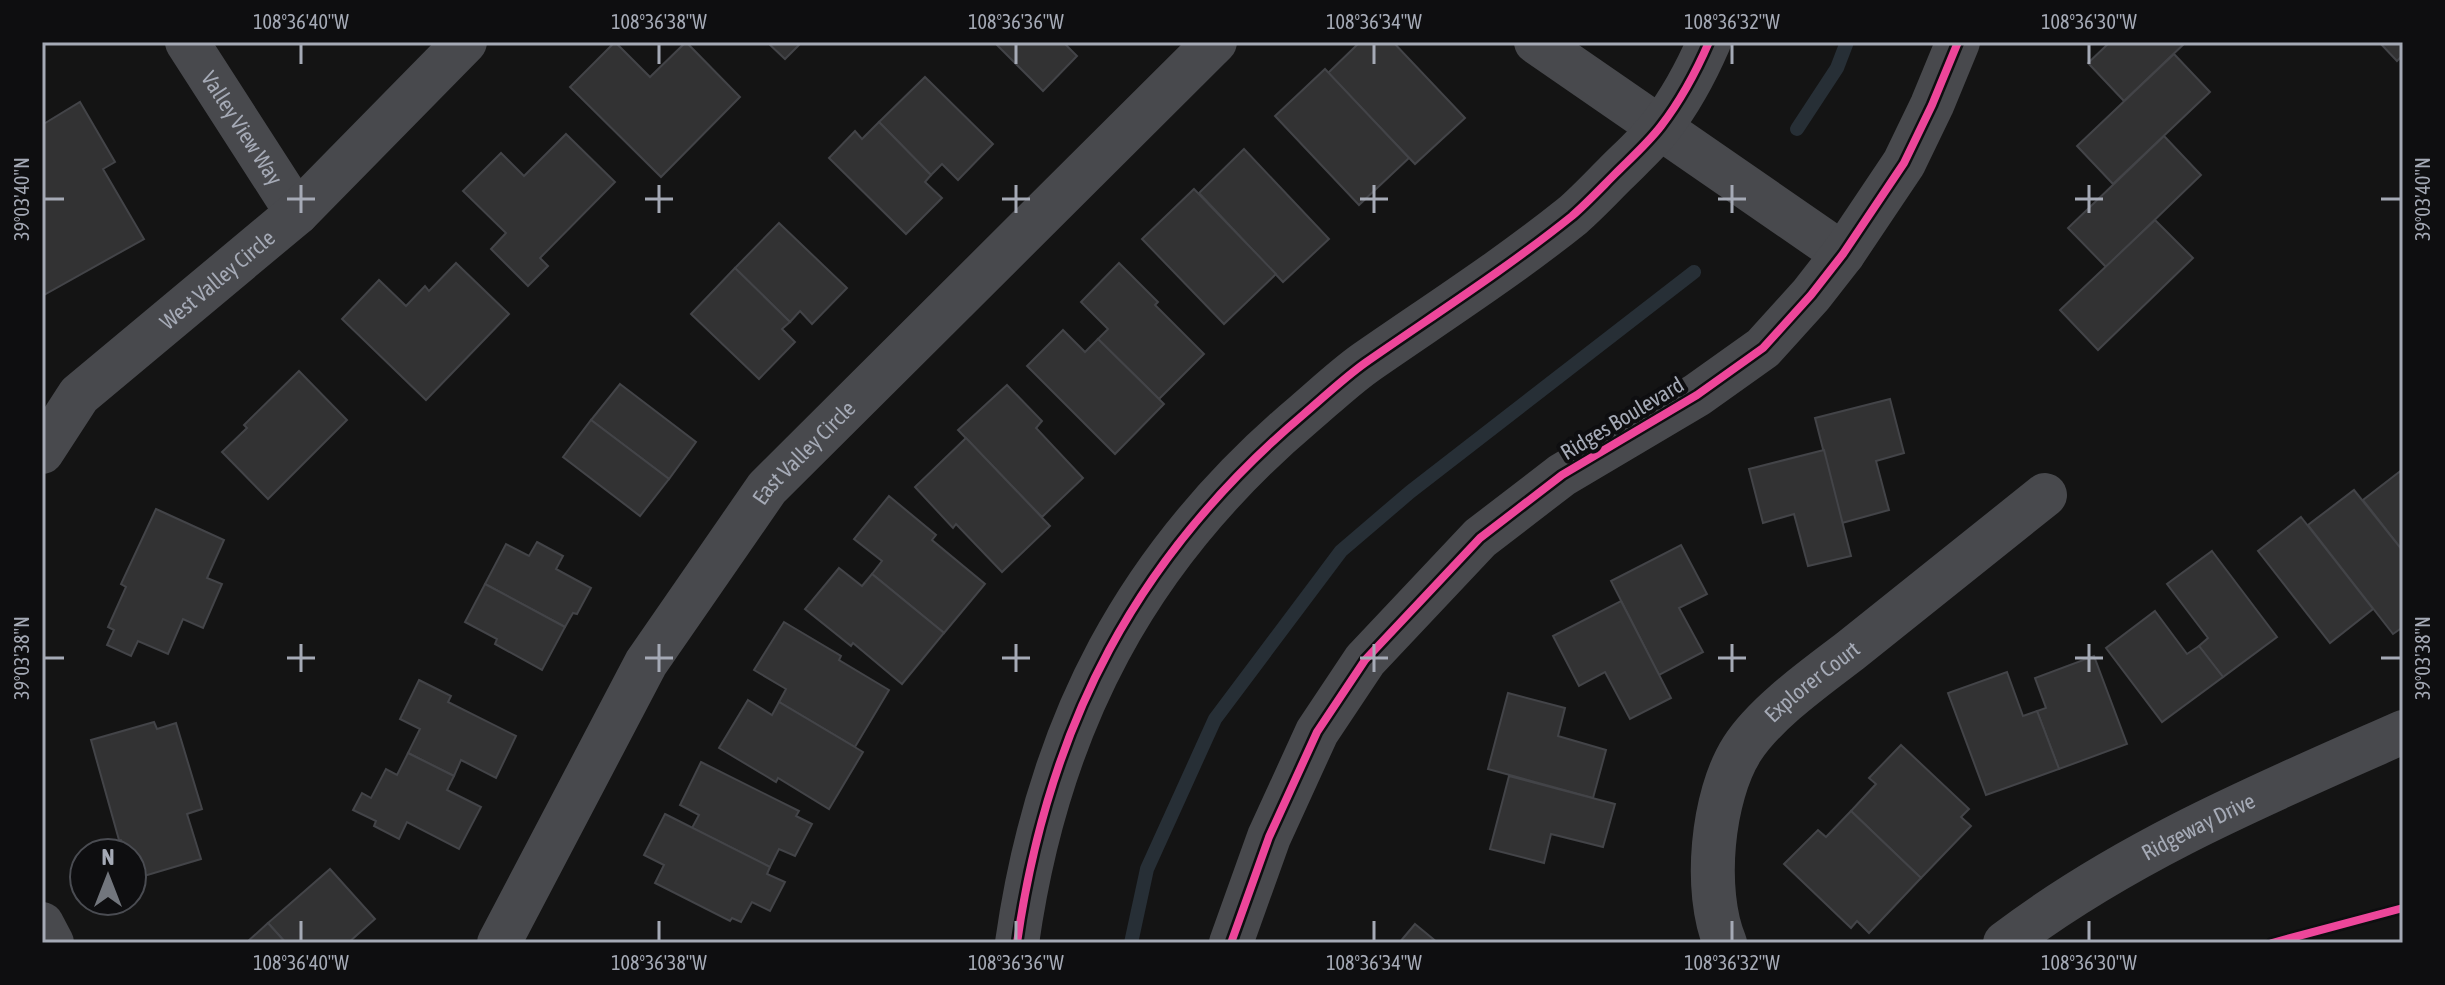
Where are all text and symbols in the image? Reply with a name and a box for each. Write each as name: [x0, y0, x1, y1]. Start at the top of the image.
text: 108°36'40"W: [253, 10, 349, 33]
text: 108°36'38"W: [611, 10, 707, 33]
text: 108°36'36"W: [968, 10, 1064, 33]
text: 108°36'34"W: [1326, 10, 1422, 33]
text: 108°36'32"W: [1684, 10, 1780, 33]
text: 108°36'30"W: [2041, 10, 2137, 33]
street label: Valley View Way: [196, 66, 288, 190]
text: 39°03'40"N: [10, 157, 33, 241]
text: 39°03'40"N: [2411, 157, 2434, 241]
street label: West Valley Circle: [155, 224, 280, 335]
street label: Ridges Boulevard: [1556, 371, 1688, 465]
street label: East Valley Circle: [747, 395, 860, 509]
text: 39°03'38"N: [10, 616, 33, 700]
text: 39°03'38"N: [2411, 616, 2434, 700]
street label: Explorer Court: [1759, 636, 1865, 727]
street label: Ridgeway Drive: [2137, 787, 2259, 866]
north arrow: [68, 837, 148, 917]
text: N: [102, 844, 114, 870]
text: 108°36'40"W: [253, 951, 349, 974]
text: 108°36'38"W: [611, 951, 707, 974]
text: 108°36'36"W: [968, 951, 1064, 974]
text: 108°36'34"W: [1326, 951, 1422, 974]
text: 108°36'32"W: [1684, 951, 1780, 974]
text: 108°36'30"W: [2041, 951, 2137, 974]

